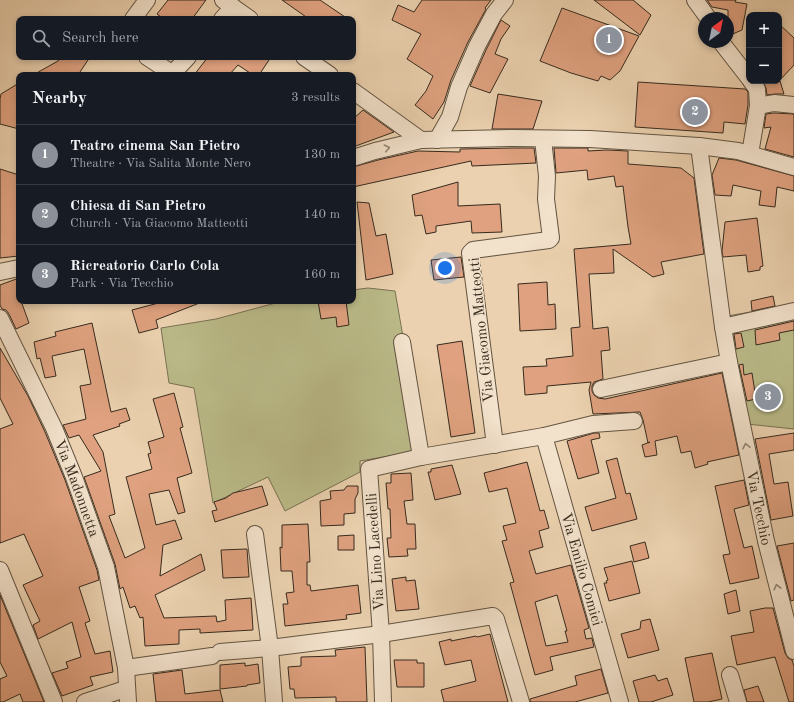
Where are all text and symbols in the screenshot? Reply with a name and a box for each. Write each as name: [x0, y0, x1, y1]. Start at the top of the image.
north arrow: [698, 12, 734, 48]
map controls: [746, 12, 782, 84]
button: +: [746, 12, 782, 48]
search box: [16, 16, 356, 60]
pin: 1: [596, 25, 622, 55]
icon: search: [30, 27, 52, 49]
text: Search here: [62, 31, 139, 46]
button: −: [746, 48, 782, 84]
text: Nearby: [32, 90, 87, 107]
text: 3 results: [291, 91, 340, 104]
pin: 2: [682, 97, 708, 127]
text: Teatro cinema San Pietro: [70, 139, 240, 154]
one-way arrow: [384, 145, 390, 153]
text: 1: [41, 148, 49, 161]
text: 130 m: [303, 148, 340, 161]
text: Theatre · Via Salita Monte Nero: [70, 157, 251, 170]
text: Chiesa di San Pietro: [70, 199, 206, 214]
text: 2: [41, 208, 49, 221]
text: 140 m: [303, 208, 340, 221]
text: Church · Via Giacomo Matteotti: [70, 217, 248, 230]
street label: Via Giacomo Matteotti: [467, 257, 498, 403]
your location: [435, 258, 455, 278]
text: Ricreatorio Carlo Cola: [70, 259, 219, 274]
text: 3: [41, 268, 49, 281]
text: 160 m: [303, 268, 340, 281]
text: Park · Via Tecchio: [70, 277, 173, 290]
pin: 3: [755, 382, 781, 412]
street label: Via Madonnetta: [51, 438, 101, 540]
one-way arrow: [743, 443, 751, 449]
street label: Via Tecchio: [743, 469, 773, 547]
street label: Via Lino Lacedelli: [365, 492, 388, 611]
street label: Via Emilio Comici: [557, 511, 604, 628]
one-way arrow: [773, 583, 782, 590]

